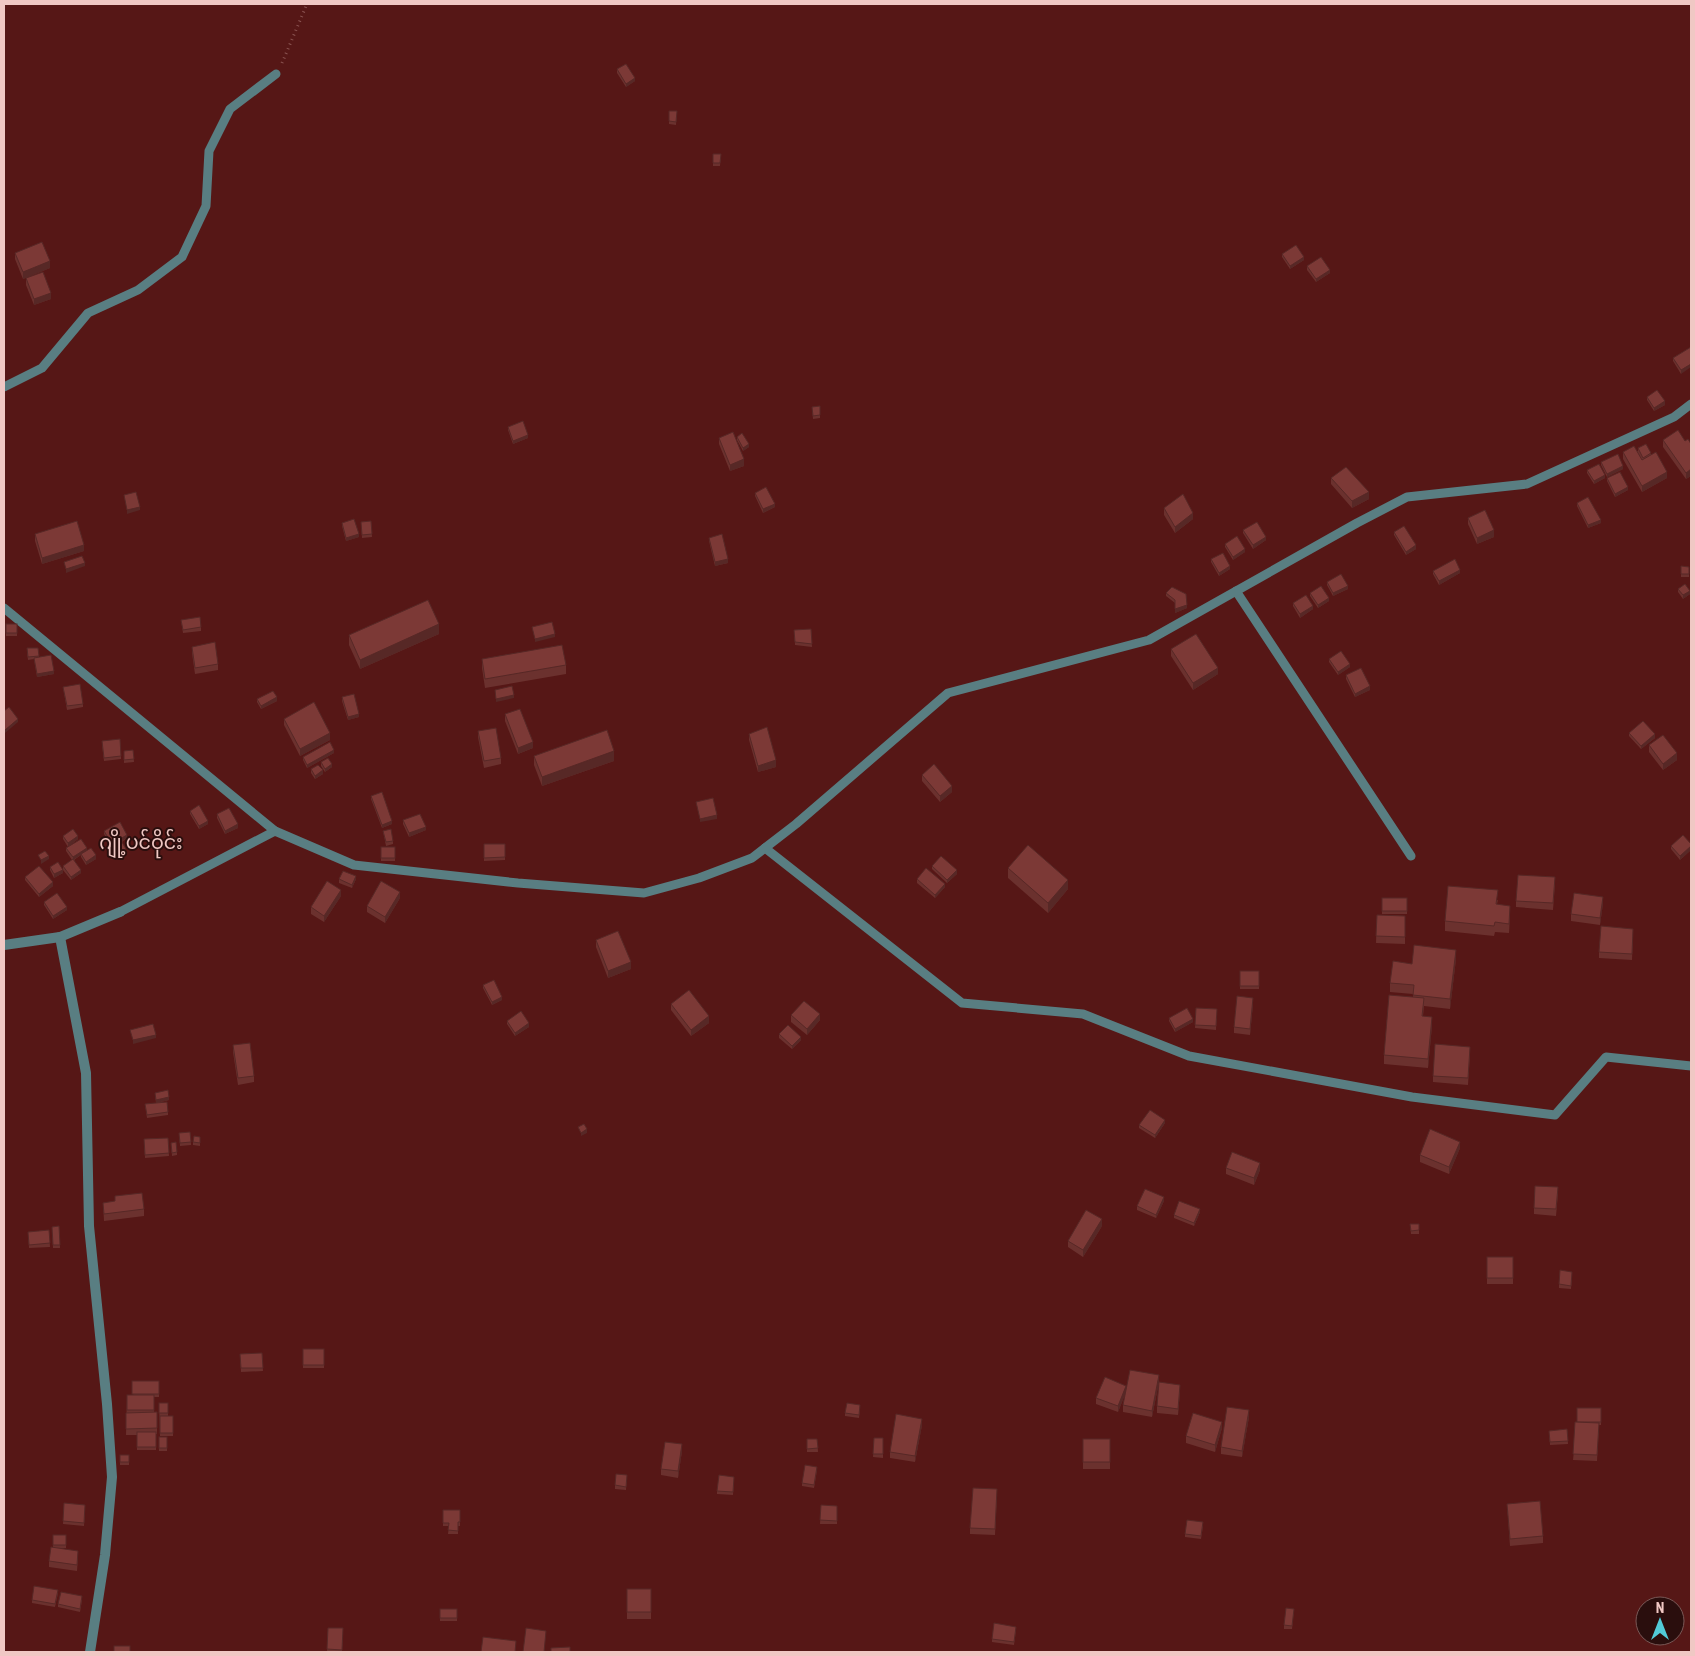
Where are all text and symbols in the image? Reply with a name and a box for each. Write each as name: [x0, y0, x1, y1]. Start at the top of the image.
district label: ဂျို့ပင်ဝိုင်း: [99, 828, 183, 859]
north arrow: [1635, 1596, 1685, 1646]
text: N: [1656, 1600, 1664, 1616]

